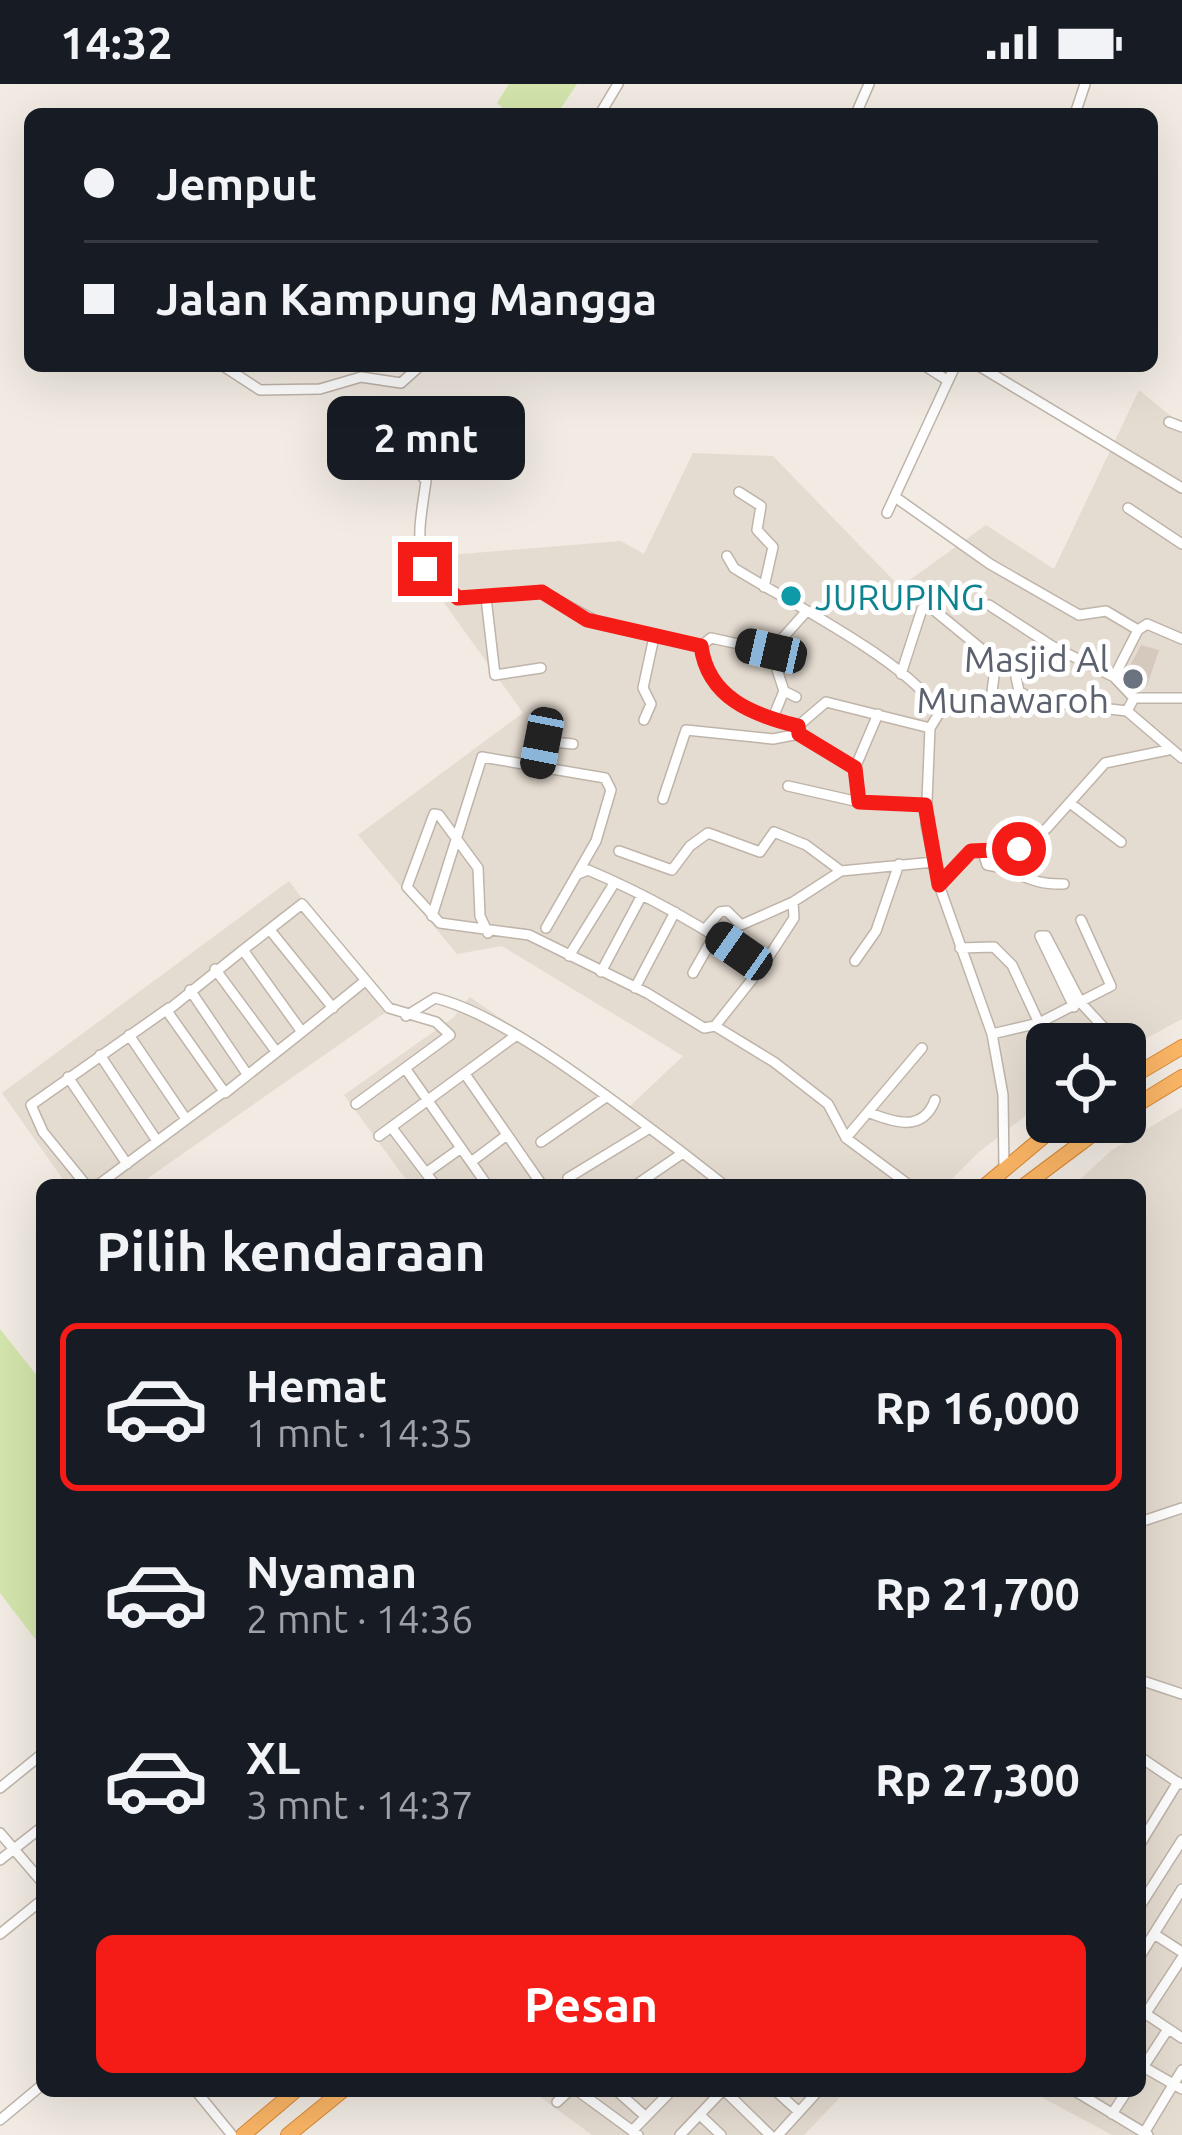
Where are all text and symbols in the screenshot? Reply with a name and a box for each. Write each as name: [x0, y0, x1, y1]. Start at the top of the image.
text: 14:32: [60, 17, 173, 68]
text: Jemput: [156, 158, 317, 209]
text: Jalan Kampung Mangga: [156, 273, 657, 324]
callout: 2 mnt: [326, 395, 524, 479]
text: 2 mnt: [374, 416, 478, 459]
route end: [398, 542, 452, 596]
place label: JURUPING: [815, 576, 985, 617]
marker: JURUPING: [778, 583, 804, 609]
car: [732, 625, 810, 677]
place label: Masjid Al Munawaroh: [917, 638, 1109, 720]
marker: Masjid Al Munawaroh: [1120, 666, 1146, 692]
car: [517, 704, 567, 782]
route start: [992, 822, 1046, 876]
car: [699, 916, 779, 986]
map controls: [1026, 1023, 1146, 1143]
button: locate: [1026, 1023, 1146, 1143]
text: Pilih kendaraan: [96, 1221, 486, 1281]
icon: car: [102, 1353, 210, 1461]
text: Hemat: [246, 1360, 387, 1411]
text: Rp 16,000: [875, 1382, 1080, 1433]
text: 1 mnt · 14:35: [246, 1411, 473, 1454]
icon: car: [102, 1539, 210, 1647]
text: Nyaman: [246, 1546, 417, 1597]
text: Rp 21,700: [875, 1568, 1080, 1619]
text: 2 mnt · 14:36: [246, 1597, 473, 1640]
icon: car: [102, 1725, 210, 1833]
text: XL: [246, 1732, 300, 1783]
text: Rp 27,300: [875, 1754, 1080, 1805]
text: 3 mnt · 14:37: [246, 1783, 473, 1826]
button: Pesan: [96, 1935, 1086, 2073]

